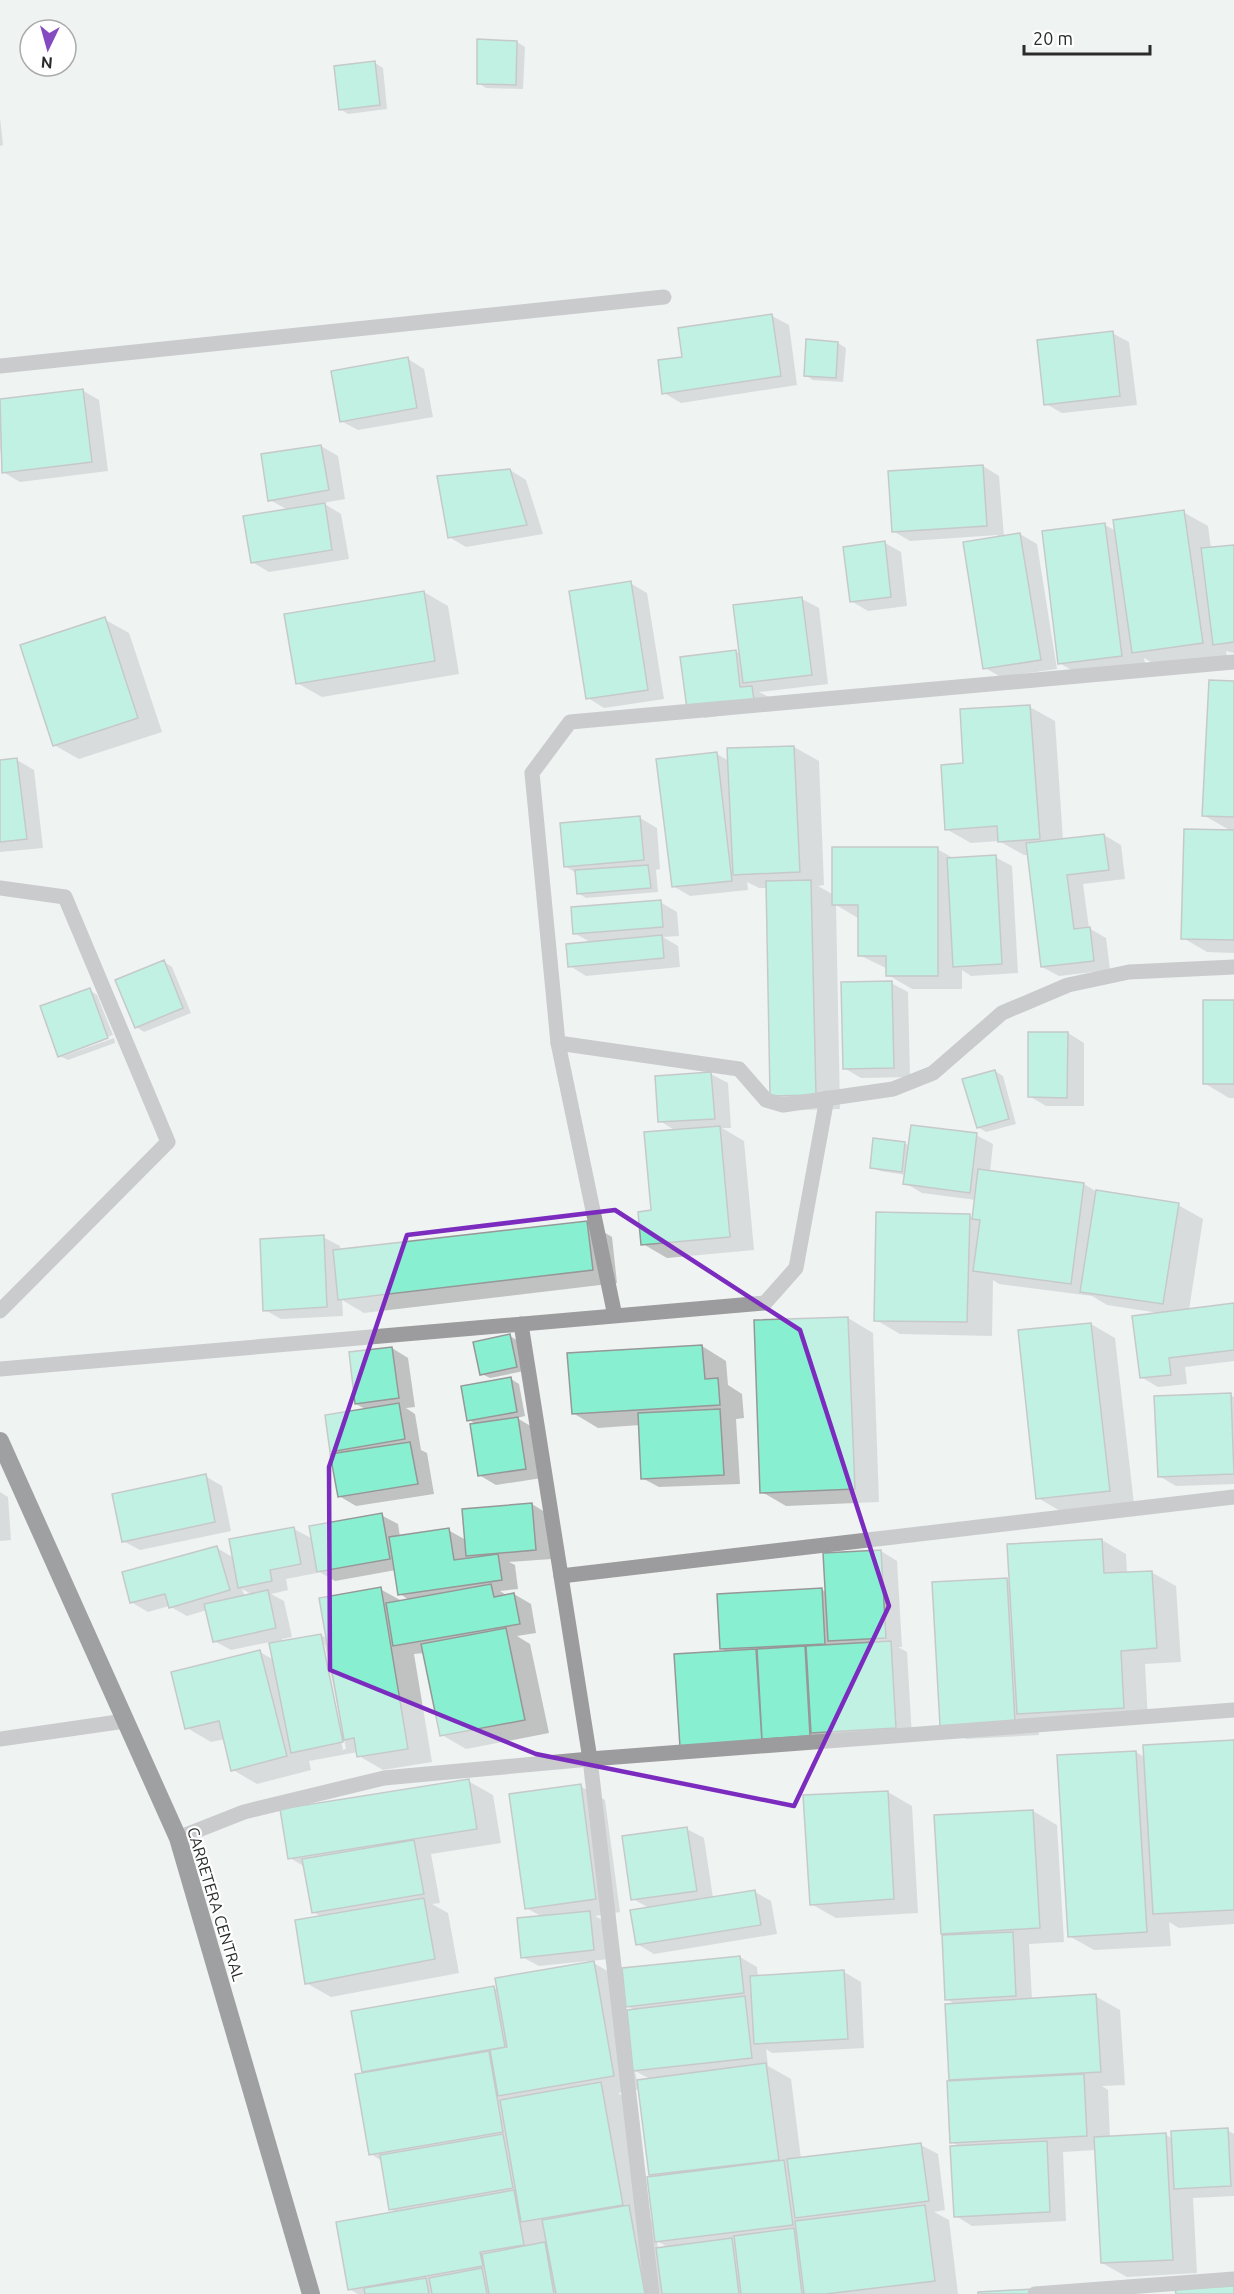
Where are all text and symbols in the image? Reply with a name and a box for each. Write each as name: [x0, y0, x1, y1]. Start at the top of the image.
north arrow: [18, 18, 78, 78]
scale bar: [1024, 18, 1150, 56]
text: 20 m: [1033, 28, 1073, 48]
text: N: [40, 53, 53, 72]
street label: CARRETERA CENTRAL: [184, 1825, 248, 1983]

